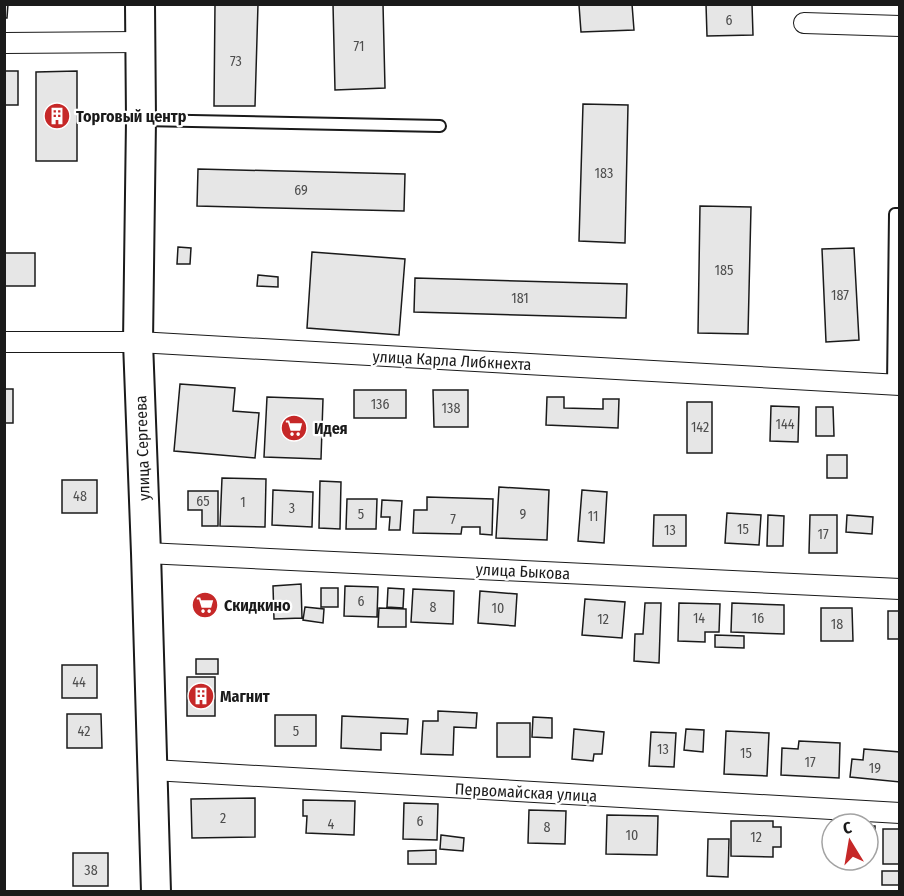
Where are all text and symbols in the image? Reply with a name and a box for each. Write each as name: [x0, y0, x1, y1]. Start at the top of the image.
house number: 6: [726, 12, 733, 29]
house number: 71: [354, 38, 364, 55]
house number: 73: [230, 53, 242, 70]
building icon: Торговый центр: [42, 101, 72, 131]
place label: Торговый центр: [76, 107, 187, 126]
house number: 183: [595, 165, 613, 182]
house number: 69: [294, 182, 308, 199]
house number: 185: [715, 262, 733, 279]
house number: 187: [831, 287, 849, 304]
house number: 181: [511, 290, 529, 307]
street label: улица Карла Либкнехта: [372, 347, 532, 374]
street label: улица Сергеева: [131, 395, 154, 501]
house number: 136: [371, 396, 389, 413]
house number: 138: [442, 400, 460, 417]
supermarket icon: Идея: [279, 413, 309, 443]
house number: 144: [775, 416, 795, 433]
place label: Идея: [314, 419, 348, 438]
house number: 142: [691, 419, 709, 436]
house number: 48: [73, 488, 87, 505]
house number: 65: [196, 493, 210, 510]
house number: 1: [240, 494, 246, 511]
house number: 3: [289, 500, 295, 517]
house number: 5: [358, 506, 364, 523]
house number: 9: [520, 506, 527, 523]
house number: 11: [588, 508, 598, 525]
house number: 7: [450, 511, 456, 528]
house number: 15: [737, 521, 749, 538]
house number: 13: [664, 522, 676, 539]
house number: 17: [817, 526, 829, 543]
street label: улица Быкова: [475, 560, 571, 583]
supermarket icon: Скидкино: [190, 590, 220, 620]
house number: 6: [358, 593, 365, 610]
place label: Скидкино: [224, 596, 291, 615]
house number: 8: [430, 599, 437, 616]
house number: 10: [492, 600, 504, 617]
house number: 14: [693, 610, 705, 627]
house number: 16: [752, 610, 764, 627]
house number: 12: [597, 611, 609, 628]
house number: 18: [831, 616, 843, 633]
house number: 44: [72, 674, 86, 691]
building icon: Магнит: [186, 681, 216, 711]
place label: Магнит: [220, 687, 270, 706]
house number: 42: [78, 723, 90, 740]
house number: 5: [293, 723, 299, 740]
house number: 13: [657, 741, 669, 758]
house number: 15: [740, 745, 752, 762]
house number: 17: [804, 754, 816, 771]
house number: 19: [869, 760, 881, 777]
street label: Первомайская улица: [454, 779, 598, 806]
house number: 2: [220, 810, 226, 827]
north arrow: [820, 812, 880, 872]
house number: 6: [417, 813, 424, 830]
house number: 4: [328, 816, 335, 833]
text: С: [841, 818, 854, 838]
house number: 8: [544, 819, 551, 836]
house number: 10: [626, 827, 638, 844]
house number: 12: [750, 829, 762, 846]
house number: 38: [84, 862, 98, 879]

